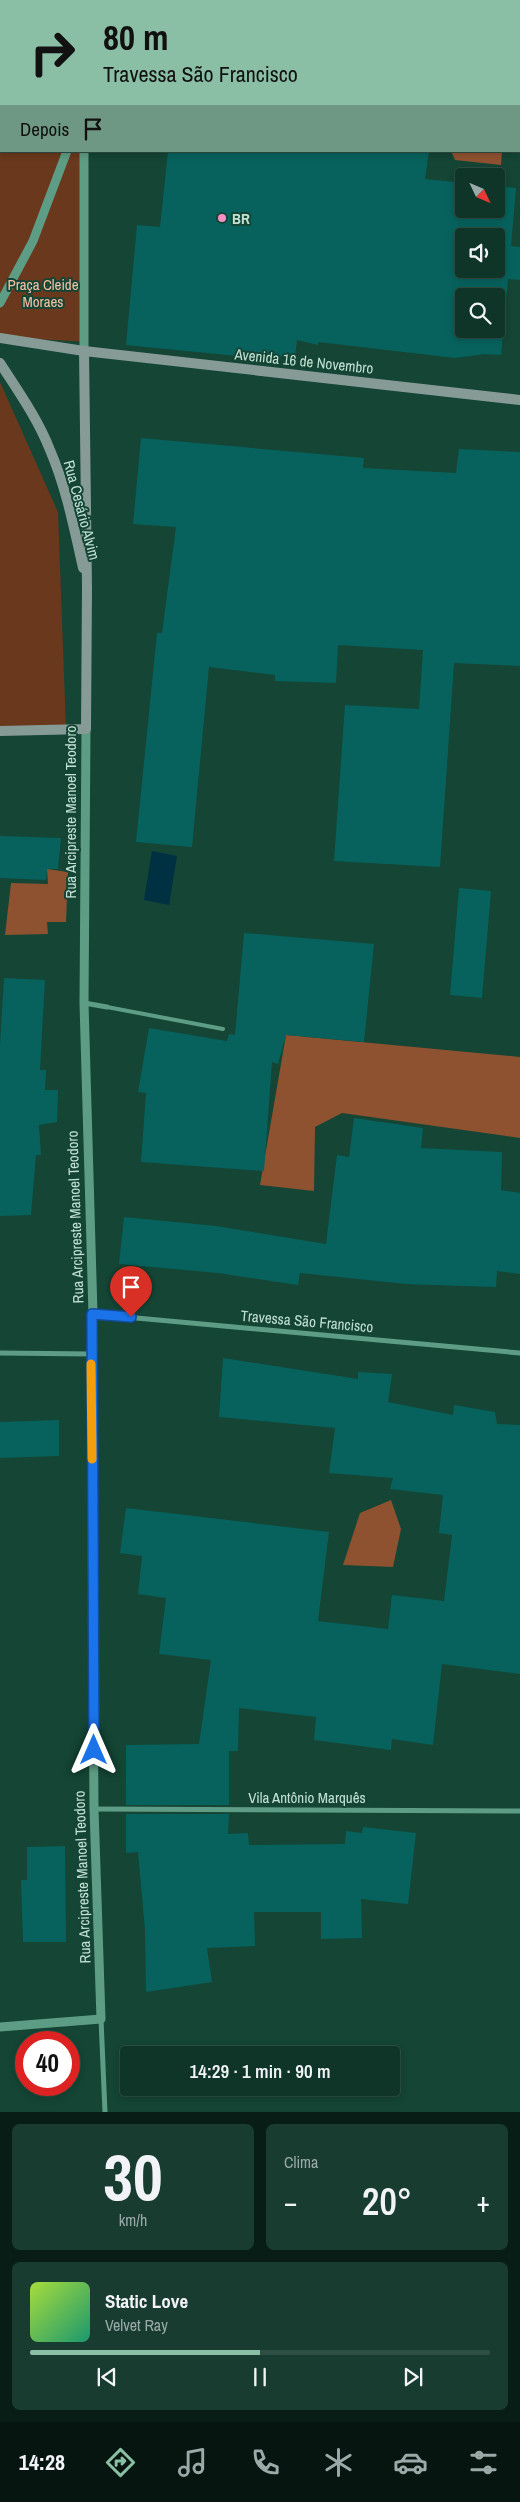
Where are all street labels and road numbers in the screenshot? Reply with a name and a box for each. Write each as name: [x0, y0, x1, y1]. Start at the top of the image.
street label: Avenida 16 de Novembro: [233, 343, 375, 379]
street label: Rua Cesário Alvim: [59, 458, 105, 562]
street label: Rua Arcipreste Manoel Teodoro: [60, 725, 81, 898]
street label: Rua Arcipreste Manoel Teodoro: [61, 1130, 89, 1304]
street label: Travessa São Francisco: [240, 1305, 374, 1337]
street label: Vila Antônio Marquês: [248, 1787, 366, 1808]
street label: Rua Arcipreste Manoel Teodoro: [68, 1790, 96, 1964]

